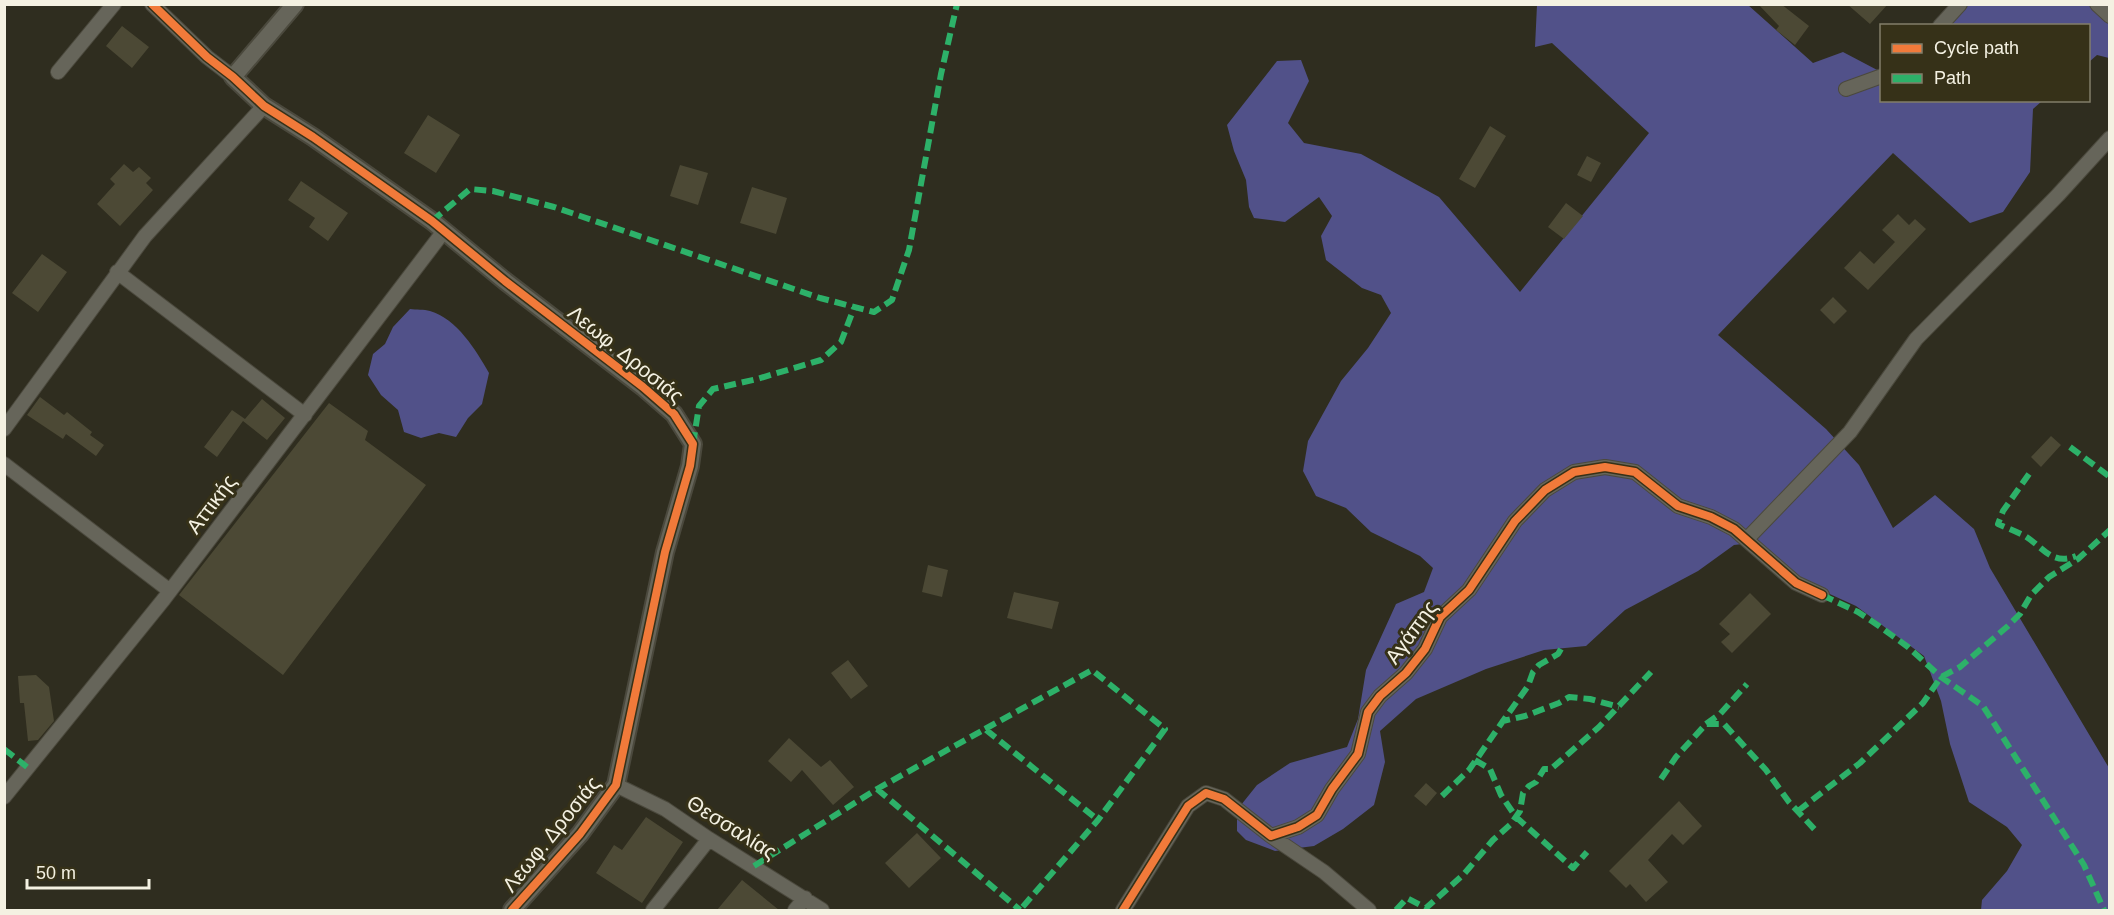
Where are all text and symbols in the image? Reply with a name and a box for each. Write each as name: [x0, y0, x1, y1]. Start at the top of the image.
legend: [1880, 24, 2090, 102]
text: Cycle path: [1934, 38, 2019, 58]
text: Path: [1934, 68, 1971, 88]
street label: Λεωφ. Δροσιάς: [564, 301, 688, 407]
street label: Αττικής: [181, 470, 241, 538]
street label: Αγάπης: [1380, 596, 1442, 668]
street label: Λεωφ. Δροσιάς: [498, 772, 604, 896]
street label: Θεσσαλίας: [683, 790, 781, 864]
scale bar: [27, 852, 148, 890]
text: 50 m: [36, 863, 76, 883]

